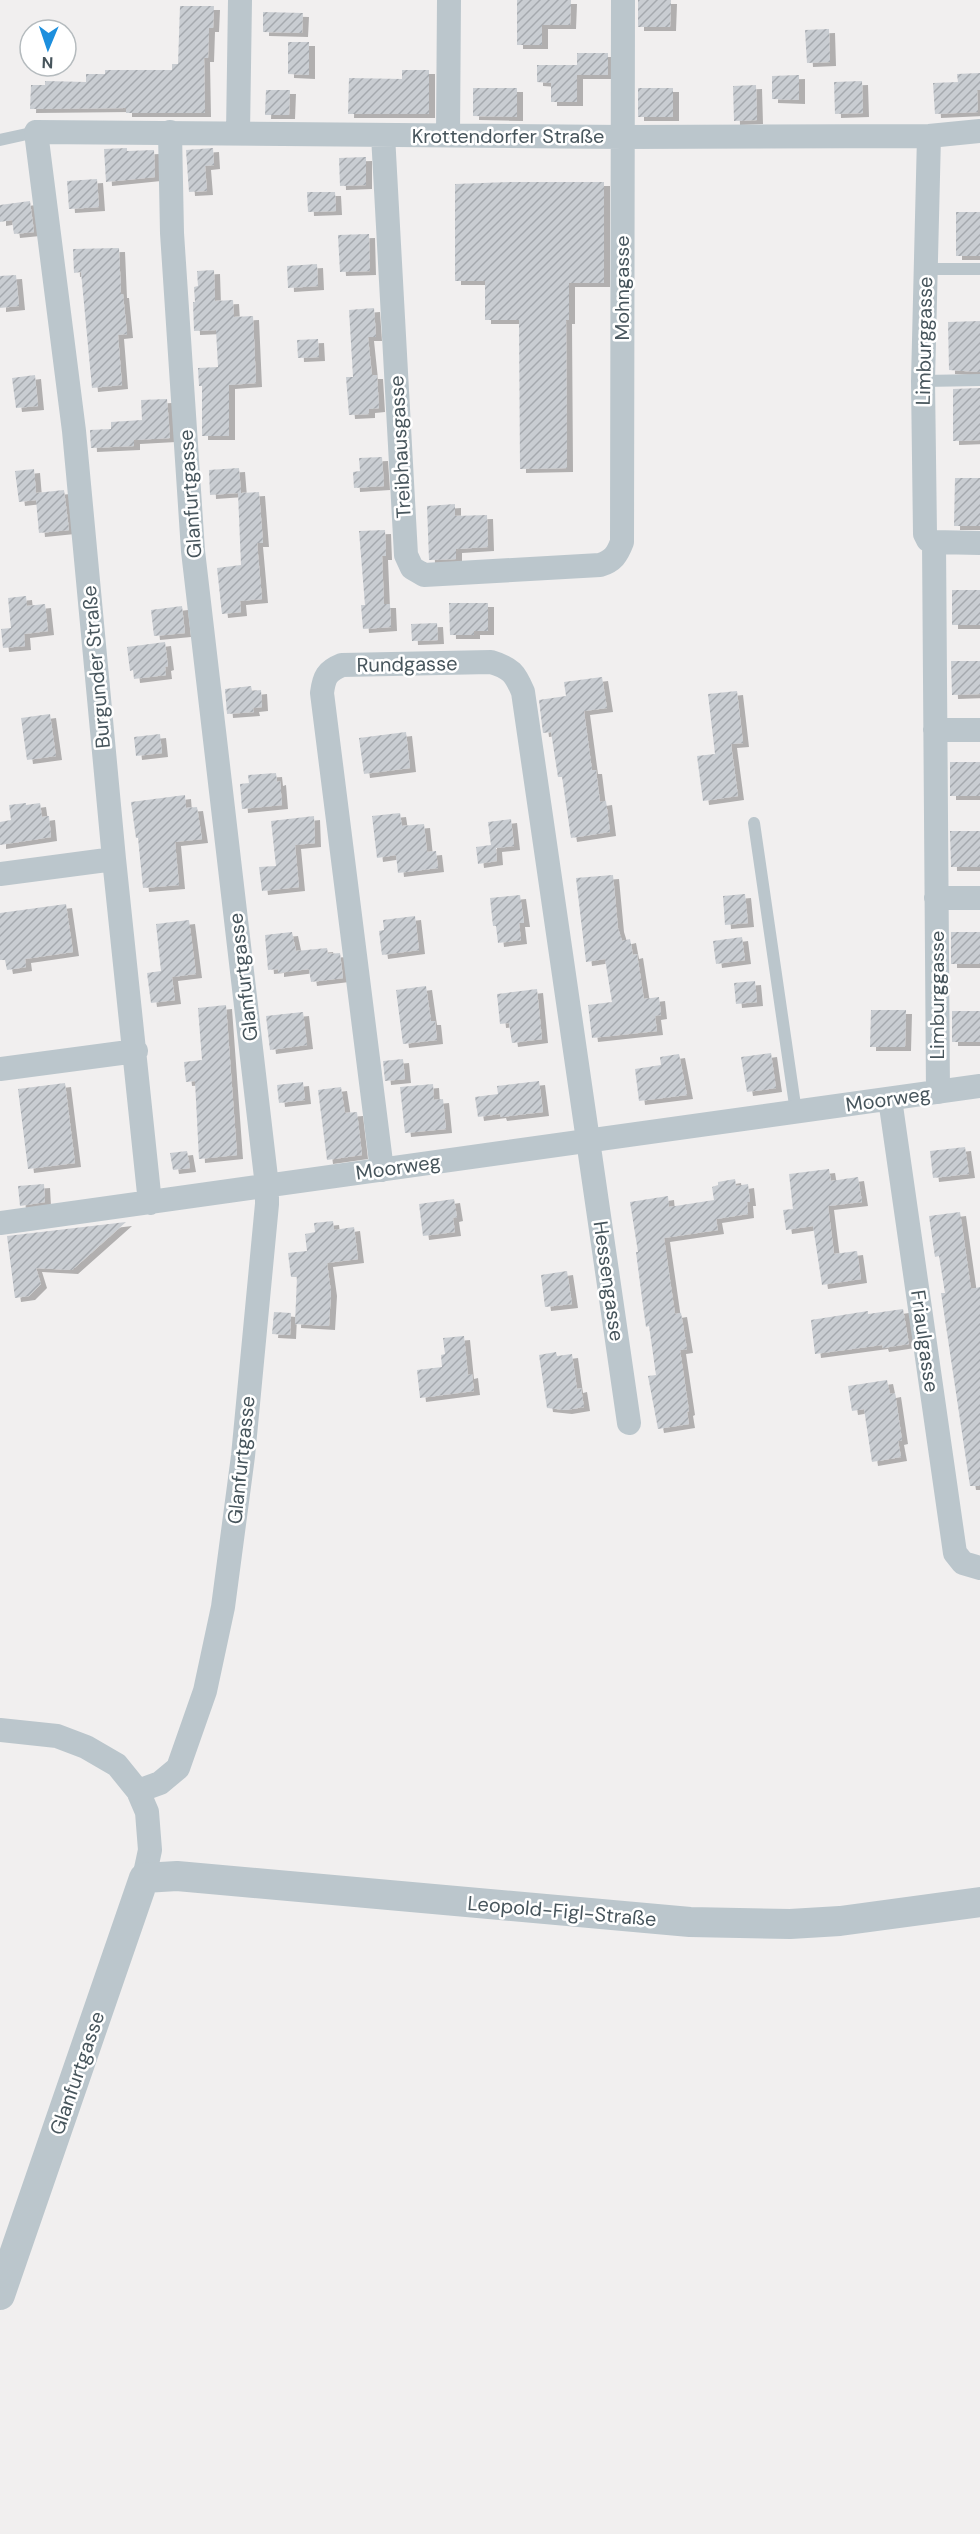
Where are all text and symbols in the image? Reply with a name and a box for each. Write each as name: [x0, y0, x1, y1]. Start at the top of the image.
north arrow: [18, 18, 78, 78]
text: N: [41, 52, 54, 73]
street label: Krottendorfer Straße: [412, 123, 604, 149]
street label: Mohngasse: [609, 235, 635, 341]
street label: Limburggasse: [910, 276, 938, 406]
street label: Treibhausgasse: [383, 375, 417, 519]
street label: Glanfurtgasse: [173, 429, 207, 559]
street label: Burgunder Straße: [76, 584, 116, 750]
street label: Rundgasse: [356, 650, 458, 678]
street label: Glanfurtgasse: [222, 911, 264, 1043]
street label: Limburggasse: [924, 931, 950, 1059]
street label: Moorweg: [844, 1080, 932, 1118]
street label: Moorweg: [354, 1148, 442, 1186]
street label: Hessengasse: [588, 1219, 630, 1343]
street label: Friaulgasse: [905, 1288, 945, 1394]
street label: Glanfurtgasse: [221, 1395, 261, 1525]
street label: Leopold-Figl-Straße: [466, 1890, 658, 1932]
street label: Glanfurtgasse: [44, 2008, 110, 2138]

